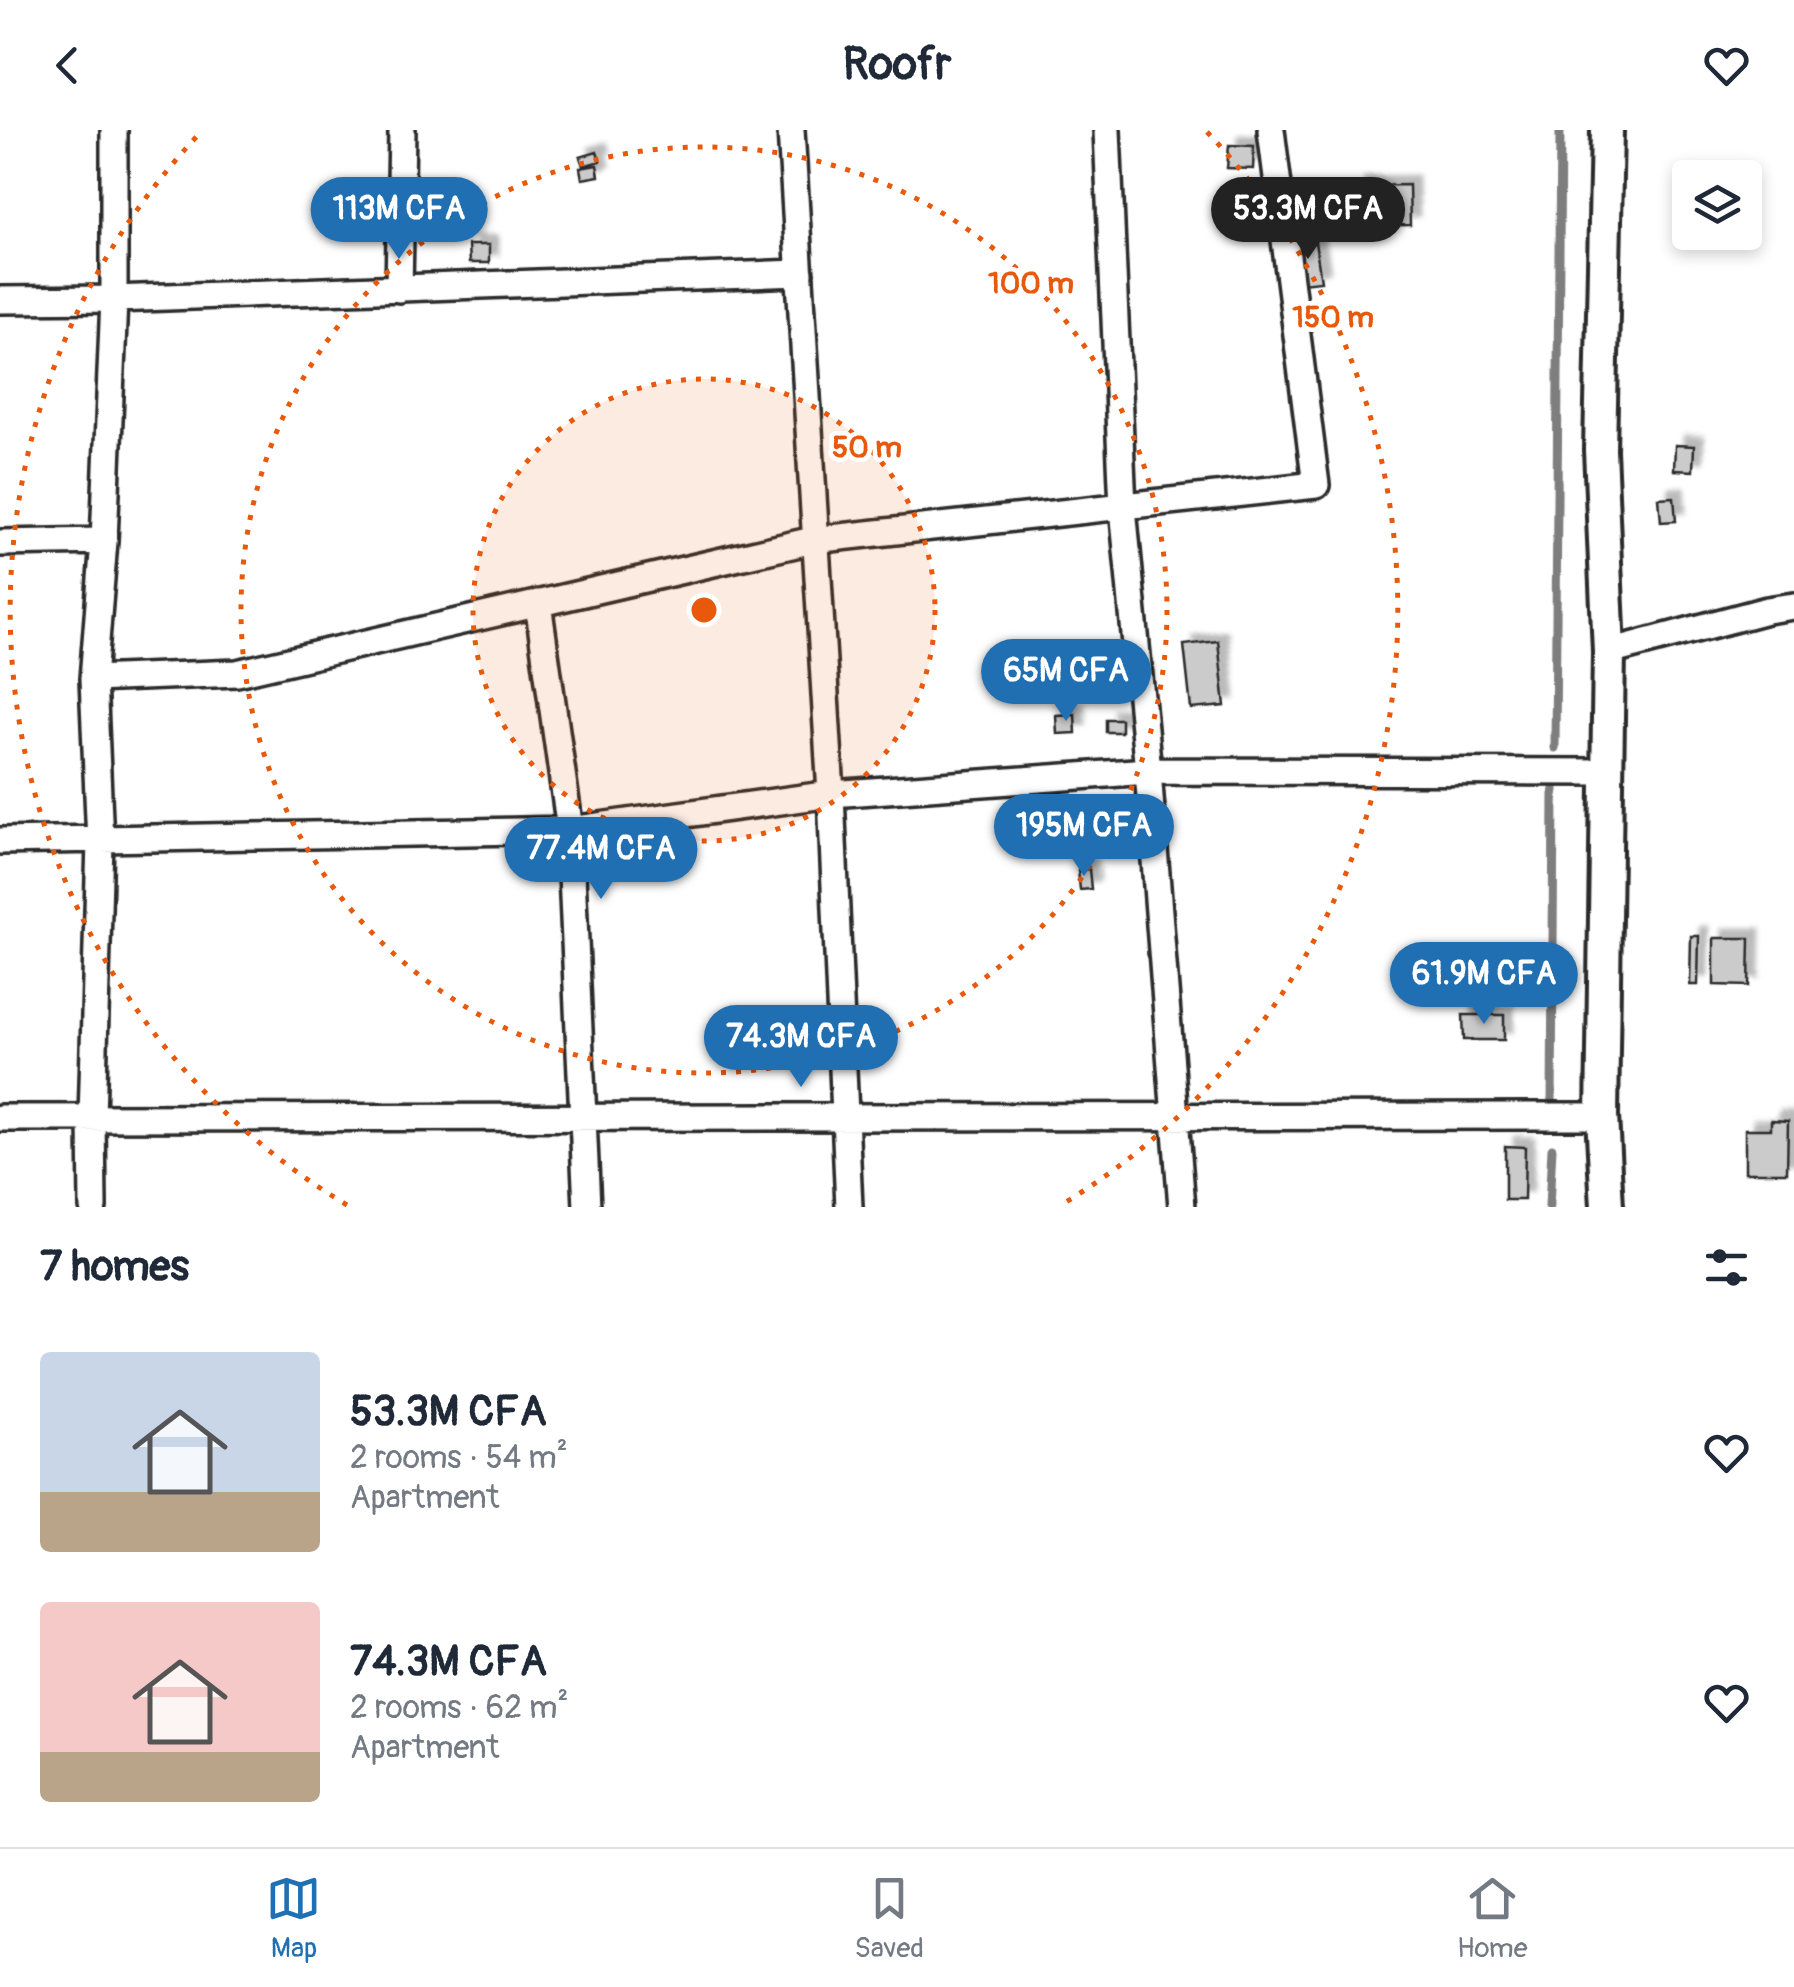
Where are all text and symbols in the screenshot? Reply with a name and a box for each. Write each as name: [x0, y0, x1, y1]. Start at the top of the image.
text: Roofr: [843, 37, 951, 93]
icon: back: [40, 38, 95, 93]
icon: heart: [1699, 38, 1754, 93]
map controls: [1672, 160, 1762, 250]
button: layers: [1672, 160, 1762, 250]
pin: 113M CFA: [296, 177, 502, 262]
pin: 53.3M CFA: [1194, 177, 1422, 262]
text: 113M CFA: [333, 189, 465, 229]
text: 53.3M CFA: [1233, 189, 1383, 229]
text: 100 m: [988, 265, 1074, 302]
text: 150 m: [1292, 299, 1374, 336]
text: 50 m: [832, 429, 902, 466]
centre of rings: [686, 592, 722, 628]
pin: 65M CFA: [974, 639, 1158, 724]
text: 65M CFA: [1003, 651, 1129, 691]
pin: 195M CFA: [981, 794, 1187, 879]
text: 195M CFA: [1016, 806, 1152, 846]
pin: 77.4M CFA: [487, 817, 715, 902]
text: 77.4M CFA: [526, 829, 676, 869]
pin: 61.9M CFA: [1370, 942, 1598, 1027]
text: 61.9M CFA: [1412, 954, 1556, 994]
pin: 74.3M CFA: [687, 1005, 915, 1090]
text: 74.3M CFA: [726, 1017, 876, 1057]
icon: filters: [1699, 1240, 1754, 1295]
text: 7 homes: [40, 1241, 189, 1293]
text: 53.3M CFA: [350, 1386, 547, 1438]
icon: home: [120, 1392, 240, 1512]
icon: heart: [1699, 1425, 1754, 1480]
text: 2 rooms · 54 m²: [350, 1438, 568, 1478]
text: Apartment: [350, 1478, 499, 1518]
text: 74.3M CFA: [350, 1636, 547, 1688]
icon: home: [120, 1642, 240, 1762]
icon: heart: [1699, 1675, 1754, 1730]
text: 2 rooms · 62 m²: [350, 1688, 568, 1728]
text: Apartment: [350, 1728, 499, 1768]
tab: Map: [266, 1871, 321, 1966]
tab: Saved: [854, 1871, 924, 1966]
tab: Home: [1457, 1871, 1527, 1966]

